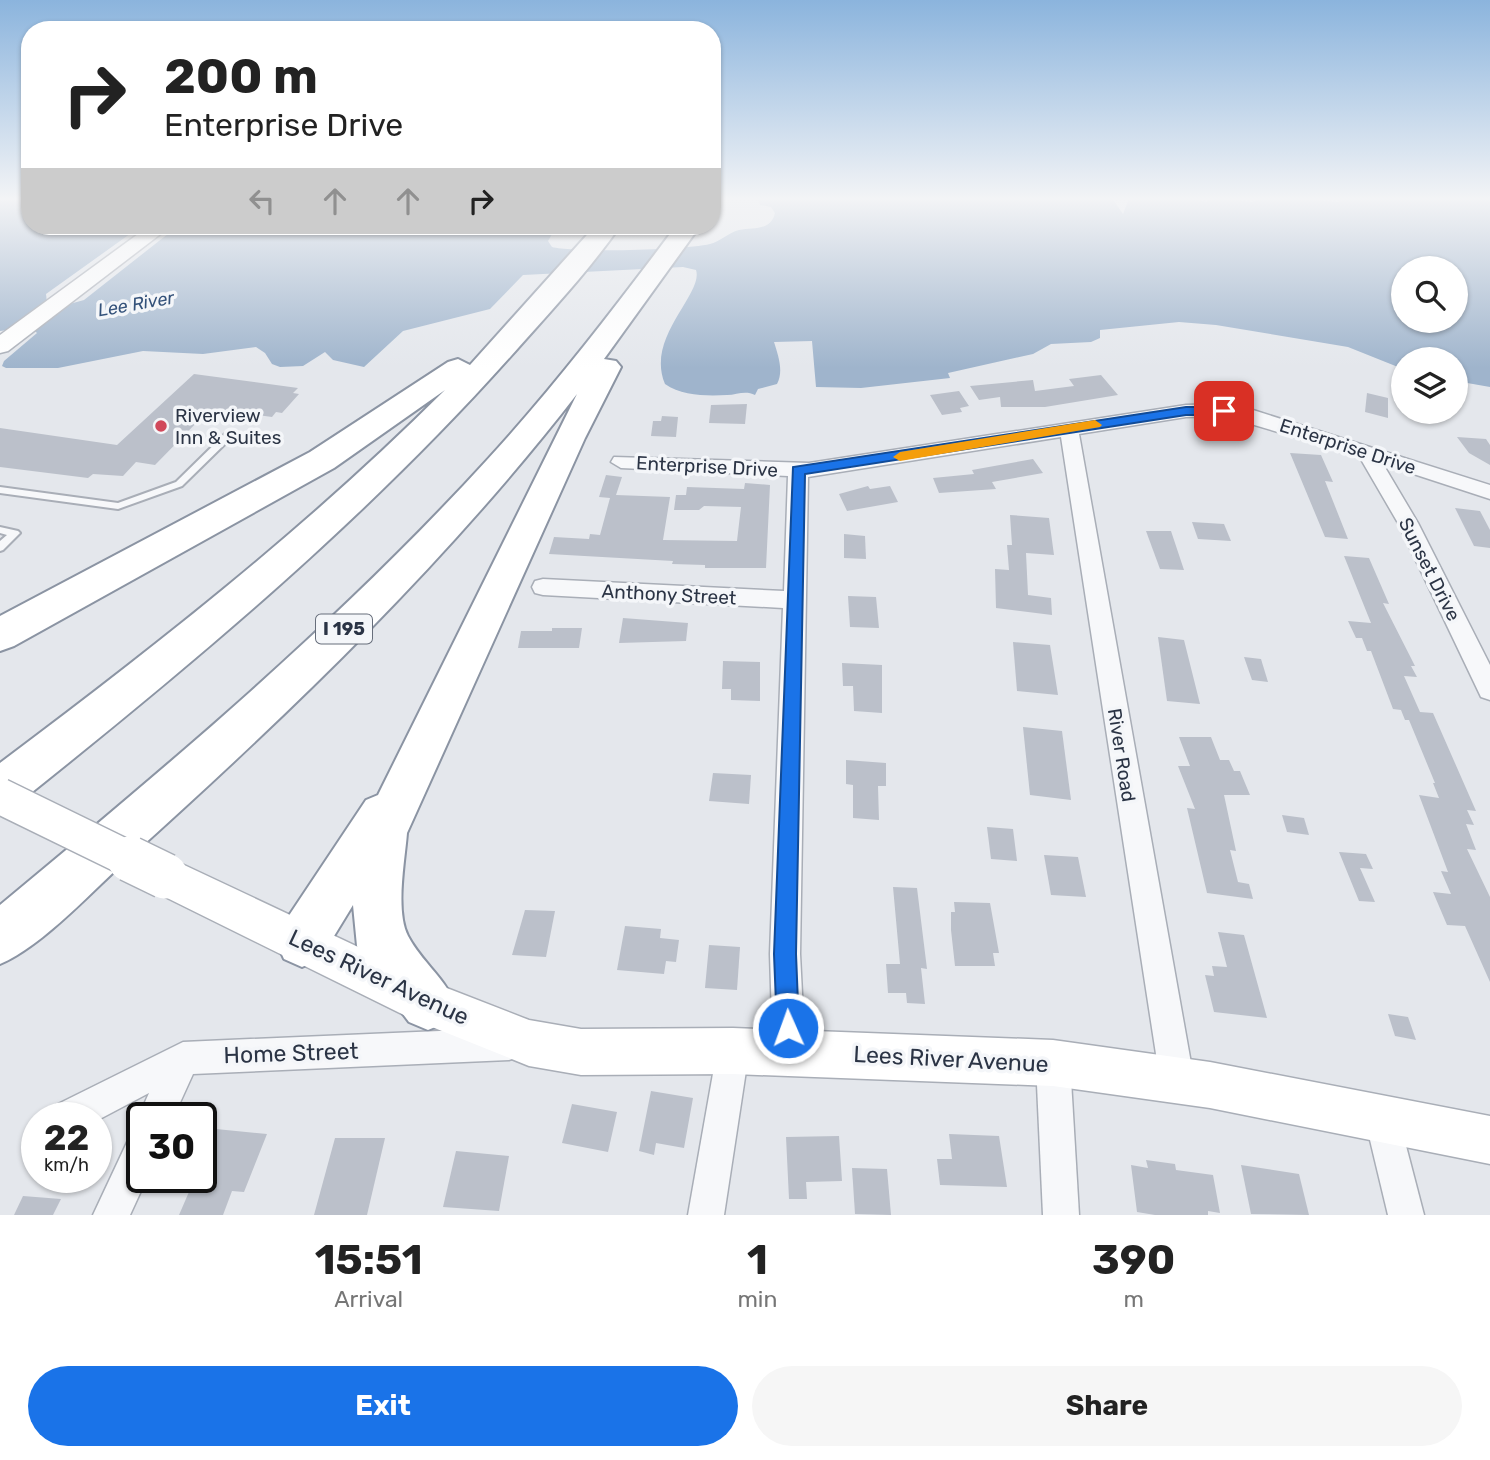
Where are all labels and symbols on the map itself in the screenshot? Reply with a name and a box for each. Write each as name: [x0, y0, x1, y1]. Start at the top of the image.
water label: Lee River: [96, 286, 177, 322]
pin: [1194, 381, 1254, 441]
place label: Riverview Inn & Suites: [175, 404, 281, 449]
street label: Enterprise Drive: [1277, 414, 1419, 479]
marker: Riverview Inn & Suites: [153, 418, 169, 434]
street label: Enterprise Drive: [635, 451, 778, 482]
street label: Sunset Drive: [1394, 514, 1465, 625]
street label: Anthony Street: [601, 579, 737, 610]
road number: I 195: [316, 614, 372, 644]
street label: River Road: [1103, 707, 1140, 803]
street label: Lees River Avenue: [285, 923, 473, 1031]
position arrow: [751, 991, 825, 1065]
street label: Home Street: [223, 1037, 359, 1069]
street label: Lees River Avenue: [853, 1040, 1049, 1078]
speed limit sign: 30: [126, 1102, 217, 1193]

